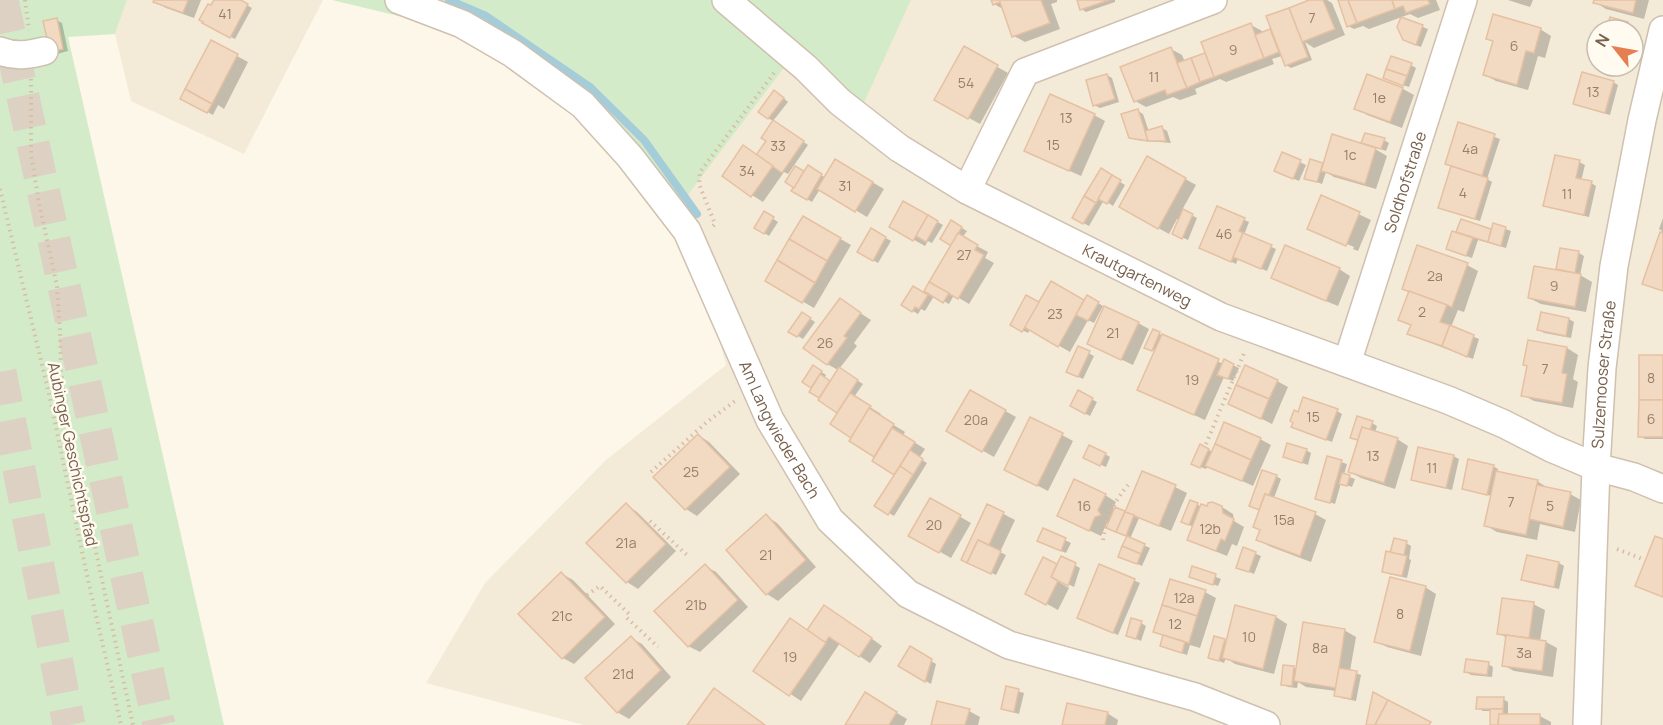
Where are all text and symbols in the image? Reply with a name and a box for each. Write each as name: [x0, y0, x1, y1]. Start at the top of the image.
house number: 41: [218, 4, 232, 23]
house number: 7: [1308, 8, 1316, 27]
north arrow: [1585, 18, 1645, 78]
text: N: [1590, 30, 1615, 51]
house number: 6: [1510, 36, 1518, 55]
house number: 9: [1229, 40, 1237, 59]
house number: 11: [1149, 67, 1159, 86]
house number: 54: [958, 73, 974, 92]
house number: 13: [1586, 82, 1600, 101]
house number: 1e: [1372, 88, 1386, 107]
house number: 13: [1059, 108, 1073, 127]
street label: Soldhofstraße: [1378, 128, 1431, 236]
house number: 15: [1046, 135, 1060, 154]
house number: 33: [770, 136, 786, 155]
house number: 4a: [1462, 139, 1478, 158]
house number: 1c: [1343, 145, 1357, 164]
house number: 34: [739, 161, 755, 180]
house number: 31: [838, 176, 852, 195]
house number: 4: [1459, 183, 1467, 202]
house number: 11: [1562, 184, 1572, 203]
house number: 46: [1216, 224, 1232, 243]
street label: Krautgartenweg: [1079, 238, 1195, 312]
house number: 27: [956, 245, 972, 264]
house number: 2a: [1427, 266, 1443, 285]
house number: 9: [1550, 276, 1558, 295]
street label: Sulzemooser Straße: [1586, 299, 1621, 449]
house number: 2: [1418, 302, 1426, 321]
house number: 23: [1047, 304, 1063, 323]
house number: 21: [1106, 323, 1120, 342]
house number: 26: [817, 333, 833, 352]
street label: Am Langwieder Bach: [734, 357, 825, 502]
house number: 7: [1541, 359, 1549, 378]
street label: Aubinger Geschichtspfad: [43, 360, 103, 548]
house number: 8: [1647, 368, 1655, 387]
house number: 19: [1185, 370, 1199, 389]
house number: 15: [1306, 407, 1320, 426]
house number: 6: [1647, 409, 1655, 428]
house number: 20a: [964, 410, 988, 429]
house number: 13: [1366, 446, 1380, 465]
house number: 11: [1427, 458, 1437, 477]
house number: 25: [683, 462, 699, 481]
house number: 7: [1507, 492, 1515, 511]
house number: 16: [1077, 496, 1091, 515]
house number: 5: [1546, 496, 1554, 515]
house number: 15a: [1273, 510, 1295, 529]
house number: 20: [926, 515, 942, 534]
house number: 12b: [1199, 519, 1221, 538]
house number: 21a: [615, 533, 637, 552]
house number: 21: [759, 545, 773, 564]
house number: 12a: [1173, 588, 1195, 607]
house number: 21b: [685, 595, 707, 614]
house number: 8: [1396, 604, 1404, 623]
house number: 21c: [551, 606, 573, 625]
house number: 12: [1168, 614, 1182, 633]
house number: 10: [1242, 627, 1256, 646]
house number: 8a: [1312, 638, 1328, 657]
house number: 3a: [1516, 643, 1532, 662]
house number: 19: [783, 647, 797, 666]
house number: 21d: [612, 664, 634, 683]

